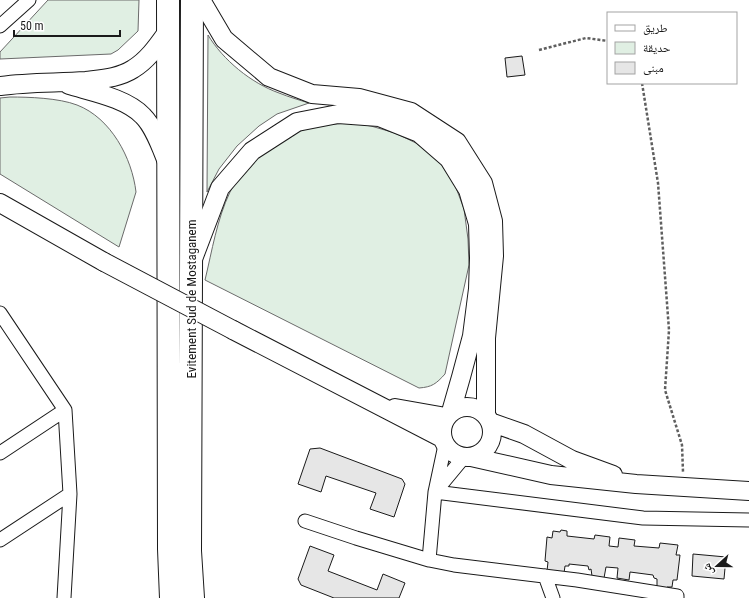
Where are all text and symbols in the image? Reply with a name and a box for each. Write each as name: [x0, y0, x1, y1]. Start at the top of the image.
scale bar: [14, 12, 120, 38]
legend: [607, 12, 737, 84]
text: 50 m: [20, 19, 44, 33]
text: طريق: [643, 21, 668, 35]
text: حديقة: [643, 41, 671, 55]
text: مبنى: [643, 61, 664, 75]
street label: Evitement Sud de Mostaganem: [184, 220, 199, 378]
north arrow: [697, 546, 737, 586]
text: ش: [700, 561, 717, 577]

